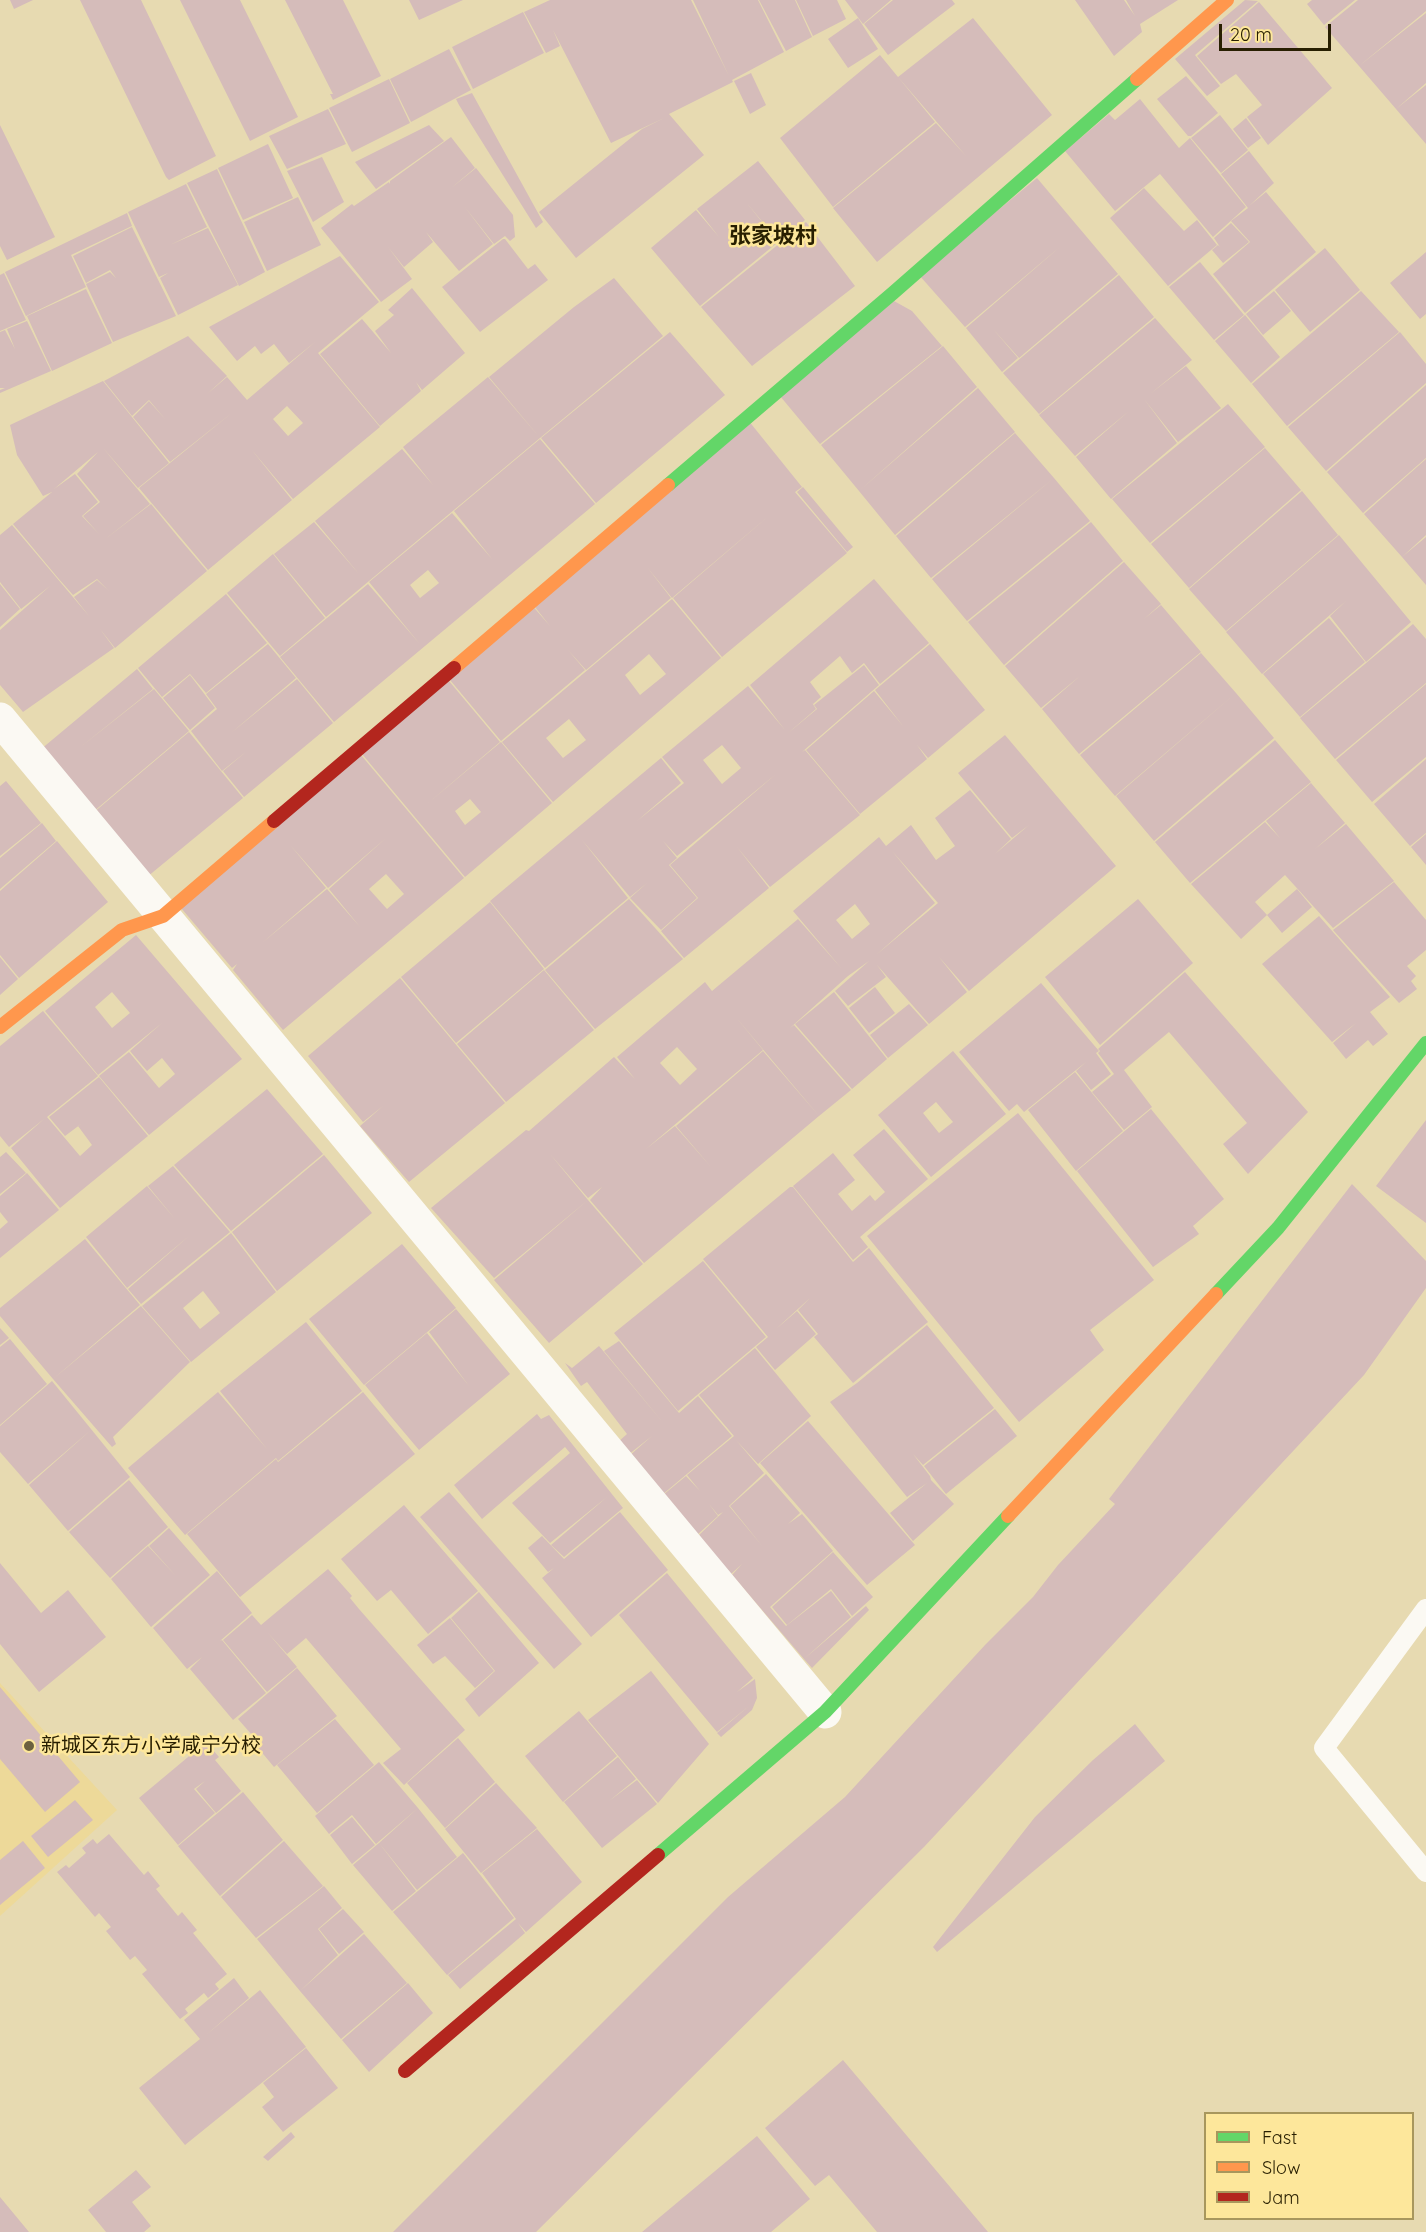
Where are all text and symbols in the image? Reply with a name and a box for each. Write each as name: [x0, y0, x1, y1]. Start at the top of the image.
scale bar: [1222, 12, 1334, 50]
text: 20 m: [1230, 23, 1272, 46]
district label: 张家坡村: [729, 223, 817, 249]
place label: 新城区东方小学咸宁分校: [41, 1734, 261, 1758]
marker: 新城区东方小学咸宁分校: [22, 1739, 36, 1753]
legend: [1204, 2112, 1414, 2220]
text: Fast: [1262, 2126, 1297, 2149]
text: Slow: [1262, 2156, 1300, 2179]
text: Jam: [1262, 2186, 1300, 2209]

